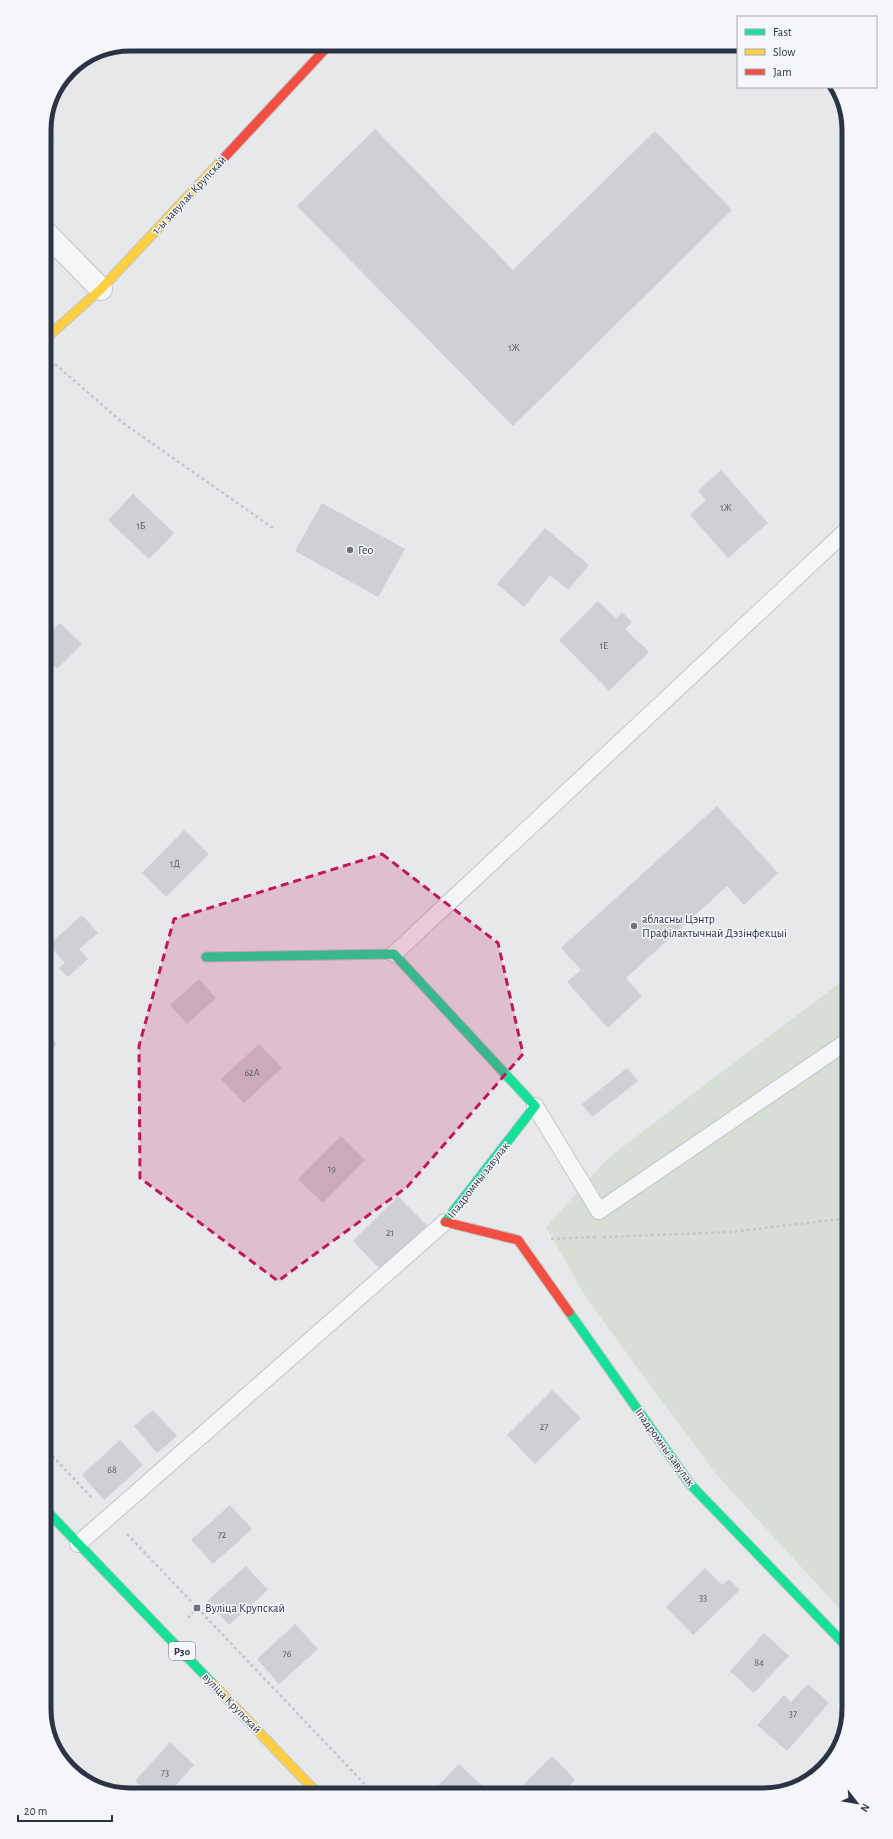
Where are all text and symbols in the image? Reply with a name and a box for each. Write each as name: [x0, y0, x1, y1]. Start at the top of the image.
legend: [737, 16, 877, 88]
text: Fast: [773, 26, 792, 38]
text: Slow: [773, 46, 795, 58]
text: Jam: [773, 66, 792, 78]
street label: 1-ы завулак Крупскай: [150, 154, 229, 237]
house number: 1Ж: [508, 343, 521, 353]
house number: 1Ж: [720, 503, 733, 513]
house number: 1Б: [136, 521, 146, 531]
place label: Гео: [358, 544, 374, 556]
marker: Гео: [345, 545, 355, 555]
house number: 1Е: [600, 641, 608, 651]
house number: 1Д: [170, 859, 180, 869]
place label: абласны Цэнтр Прафілактычнай Дэзінфекцыі: [642, 913, 787, 939]
marker: абласны Цэнтр Прафілактычнай Дэзінфекцыі: [629, 921, 639, 931]
house number: 62А: [244, 1068, 260, 1078]
street label: Іпадромны завулак: [445, 1139, 512, 1221]
house number: 19: [328, 1164, 336, 1174]
house number: 21: [386, 1228, 394, 1238]
street label: Іпадромны завулак: [632, 1406, 697, 1489]
house number: 27: [540, 1422, 548, 1432]
house number: 68: [107, 1465, 117, 1475]
house number: 72: [218, 1530, 227, 1540]
house number: 33: [699, 1593, 707, 1603]
place label: Вуліца Крупскай: [205, 1602, 285, 1615]
marker: Вуліца Крупскай: [192, 1603, 202, 1613]
road number: Р30: [169, 1642, 195, 1660]
house number: 76: [283, 1649, 292, 1659]
house number: 84: [754, 1658, 764, 1668]
street label: вуліца Крупскай: [200, 1671, 264, 1736]
house number: 37: [789, 1709, 797, 1719]
house number: 73: [161, 1768, 169, 1778]
north arrow: [837, 1783, 877, 1823]
scale bar: [18, 1797, 112, 1823]
text: N: [858, 1802, 872, 1814]
text: 20 m: [24, 1805, 47, 1817]

